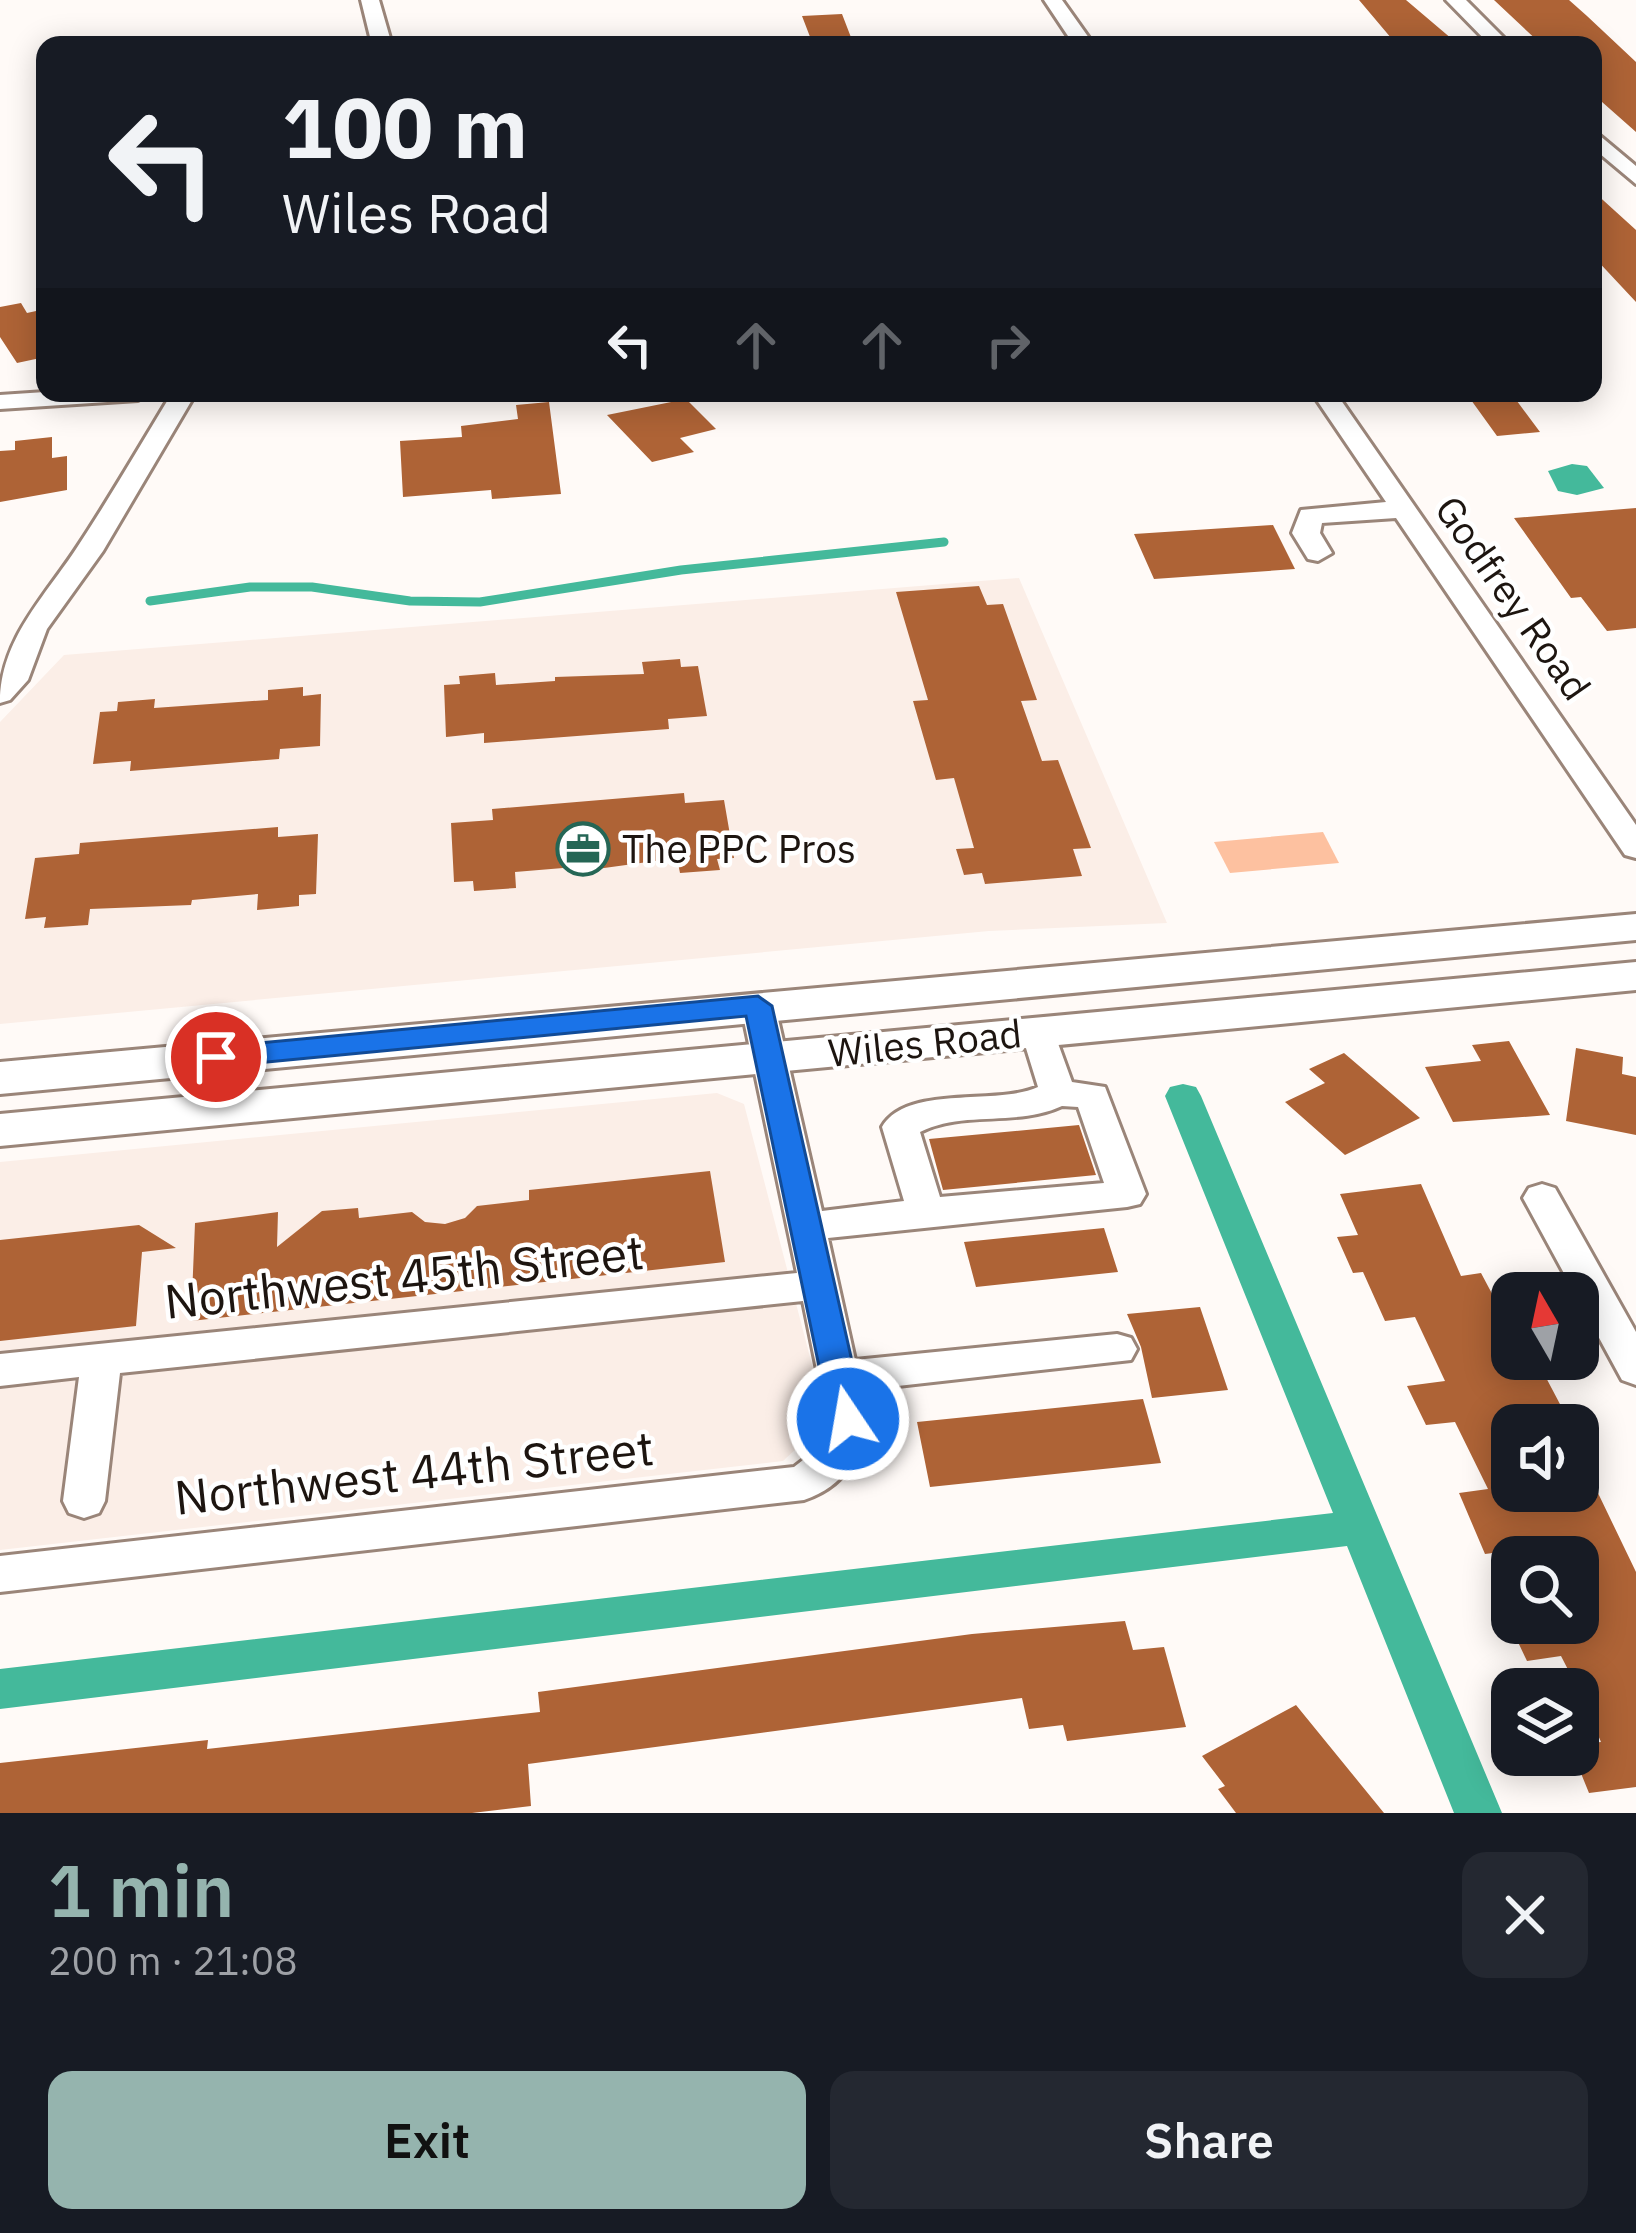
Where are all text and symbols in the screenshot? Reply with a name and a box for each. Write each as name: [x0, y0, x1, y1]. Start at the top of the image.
text: 100 m: [282, 72, 528, 181]
icon: left: [84, 84, 240, 240]
text: Wiles Road: [282, 178, 551, 248]
icon: left: [597, 312, 663, 378]
icon: ahead: [723, 312, 789, 378]
icon: ahead: [849, 312, 915, 378]
icon: right: [975, 312, 1041, 378]
street label: Godfrey Road: [1424, 486, 1603, 710]
office icon: The PPC Pros: [555, 821, 611, 877]
place label: The PPC Pros: [622, 823, 856, 874]
pin: [165, 1006, 267, 1108]
street label: Wiles Road: [826, 1007, 1024, 1078]
icon: arrive: [183, 1024, 249, 1090]
street label: Northwest 45th Street: [161, 1220, 647, 1332]
north arrow: [1491, 1272, 1599, 1380]
map controls: [1491, 1272, 1599, 1776]
position arrow: [785, 1356, 911, 1482]
button: sound: [1491, 1404, 1599, 1512]
street label: Northwest 44th Street: [171, 1416, 657, 1528]
button: search: [1491, 1536, 1599, 1644]
button: layers: [1491, 1668, 1599, 1776]
text: 1 min: [48, 1843, 234, 1937]
button: close: [1462, 1852, 1588, 1978]
text: 200 m · 21:08: [48, 1935, 298, 1986]
button: Exit: [48, 2071, 806, 2209]
button: Share: [830, 2071, 1588, 2209]

